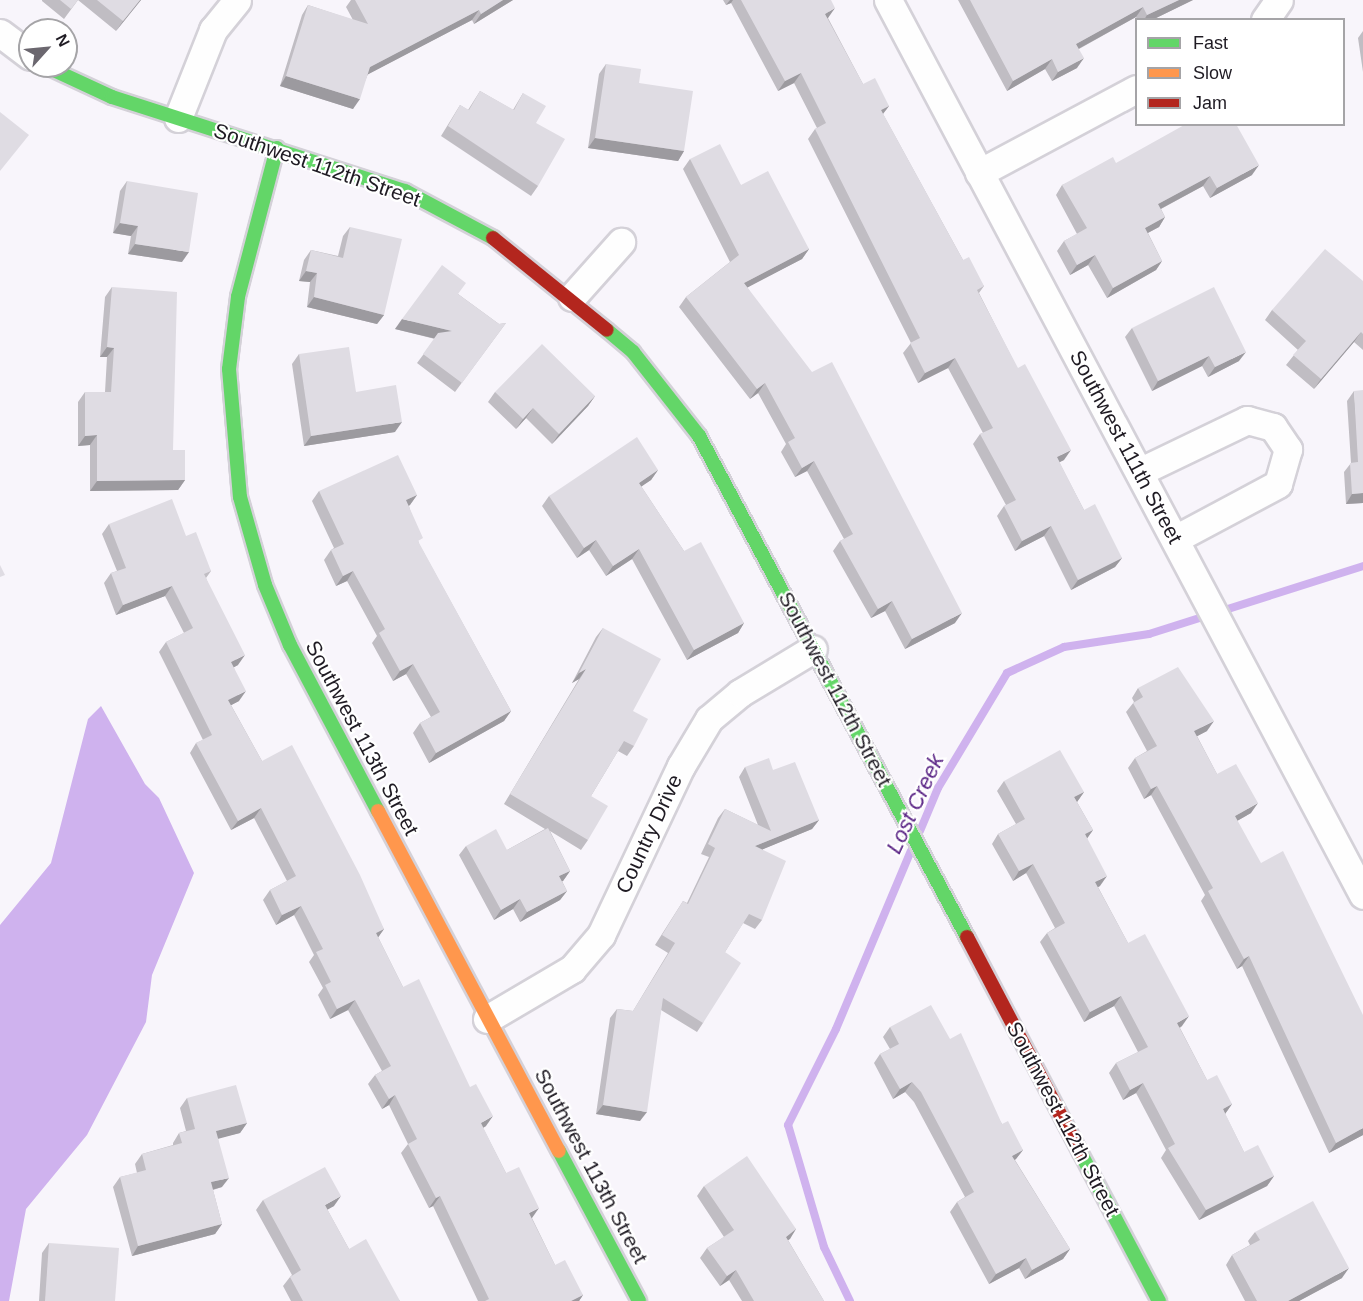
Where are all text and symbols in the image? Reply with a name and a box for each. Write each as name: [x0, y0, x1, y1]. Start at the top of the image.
north arrow: [18, 18, 78, 78]
legend: [1135, 18, 1345, 126]
text: N: [53, 31, 73, 50]
text: Fast: [1193, 33, 1228, 53]
text: Slow: [1193, 63, 1232, 83]
text: Jam: [1193, 93, 1227, 113]
street label: Southwest 112th Street: [210, 118, 424, 212]
street label: Southwest 111th Street: [1064, 346, 1188, 548]
street label: Southwest 112th Street: [773, 587, 897, 791]
street label: Southwest 113th Street: [300, 636, 424, 840]
water label: Lost Creek: [881, 750, 949, 858]
street label: Country Drive: [610, 771, 688, 897]
street label: Southwest 112th Street: [1001, 1017, 1125, 1221]
street label: Southwest 113th Street: [529, 1064, 653, 1268]

